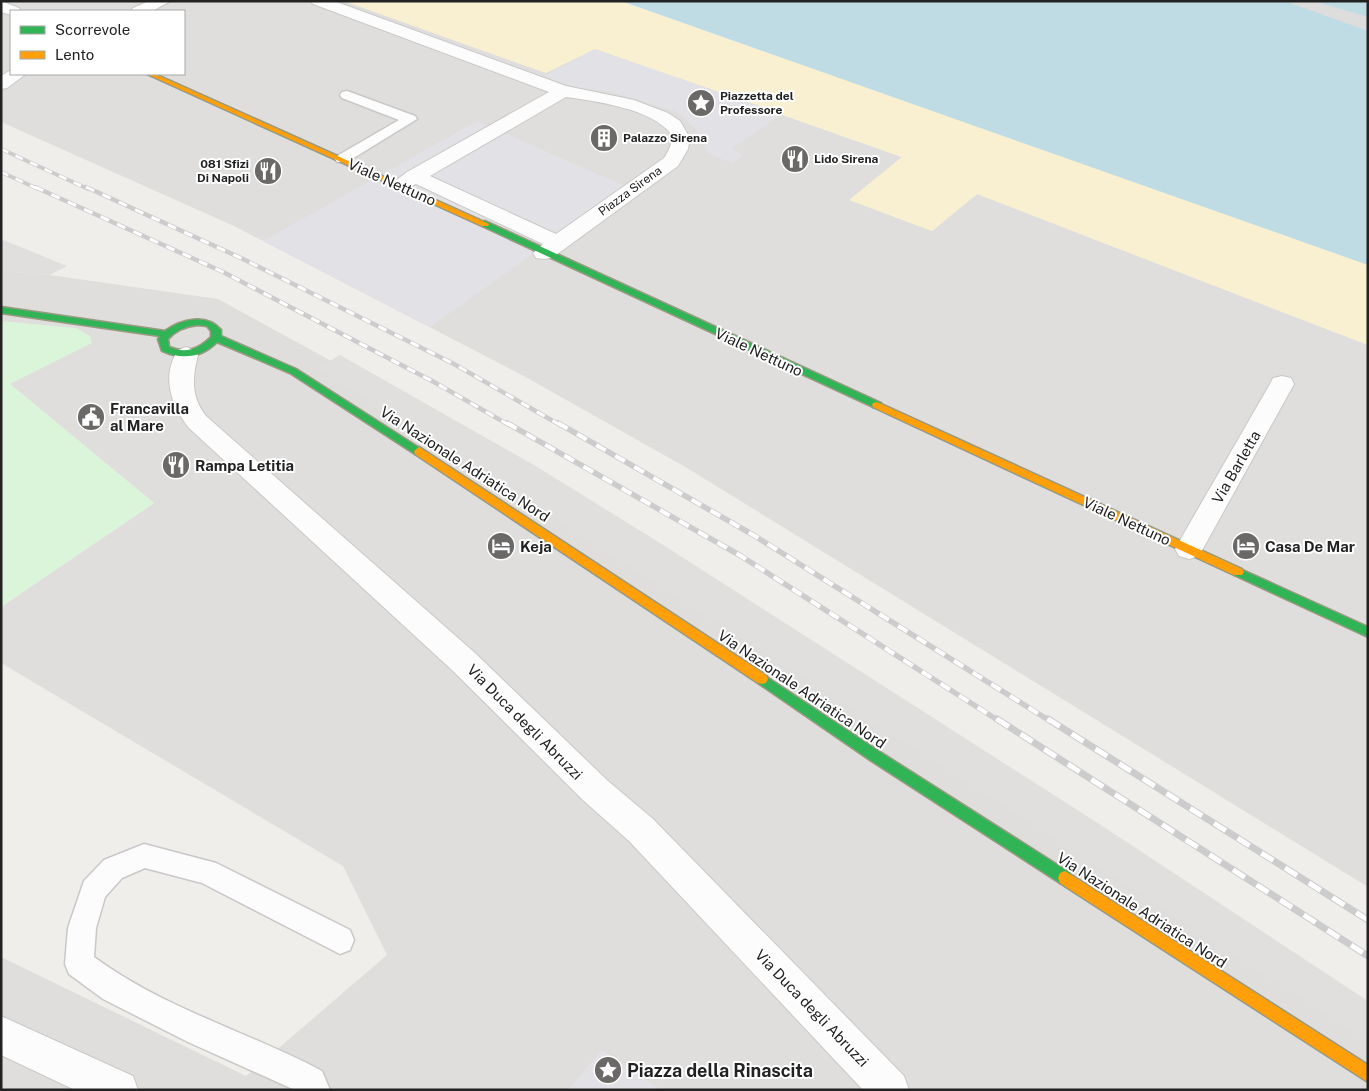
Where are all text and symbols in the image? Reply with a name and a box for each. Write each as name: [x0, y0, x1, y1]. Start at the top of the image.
legend: [10, 10, 185, 75]
text: Scorrevole: [55, 21, 130, 38]
text: Lento: [55, 46, 94, 63]
place icon: Piazzetta del Professore: [686, 88, 716, 118]
place label: Piazzetta del Professore: [720, 89, 794, 117]
building icon: Palazzo Sirena: [589, 123, 619, 153]
place label: Palazzo Sirena: [623, 131, 707, 145]
restaurant icon: Lido Sirena: [780, 144, 810, 174]
place label: Lido Sirena: [814, 152, 878, 166]
street label: Viale Nettuno: [345, 155, 439, 209]
restaurant icon: 081 Sfizi Di Napoli: [253, 156, 283, 186]
place label: 081 Sfizi Di Napoli: [197, 157, 249, 185]
street label: Piazza Sirena: [596, 163, 664, 219]
street label: Viale Nettuno: [713, 324, 805, 380]
place label: Francavilla al Mare: [110, 400, 189, 434]
public building icon: Francavilla al Mare: [76, 402, 106, 432]
street label: Via Nazionale Adriatica Nord: [377, 403, 553, 525]
street label: Via Barletta: [1208, 427, 1264, 507]
restaurant icon: Rampa Letitia: [161, 450, 191, 480]
place label: Rampa Letitia: [195, 457, 294, 474]
street label: Viale Nettuno: [1081, 493, 1173, 549]
hotel icon: Keja: [486, 531, 516, 561]
hotel icon: Casa De Mar: [1231, 531, 1261, 561]
place label: Keja: [520, 538, 552, 555]
place label: Casa De Mar: [1265, 538, 1355, 555]
street label: Via Nazionale Adriatica Nord: [715, 626, 889, 752]
street label: Via Duca degli Abruzzi: [464, 661, 586, 783]
street label: Via Nazionale Adriatica Nord: [1054, 849, 1230, 971]
street label: Via Duca degli Abruzzi: [752, 946, 872, 1070]
place icon: Piazza della Rinascita: [593, 1055, 623, 1085]
place label: Piazza della Rinascita: [627, 1060, 813, 1081]

